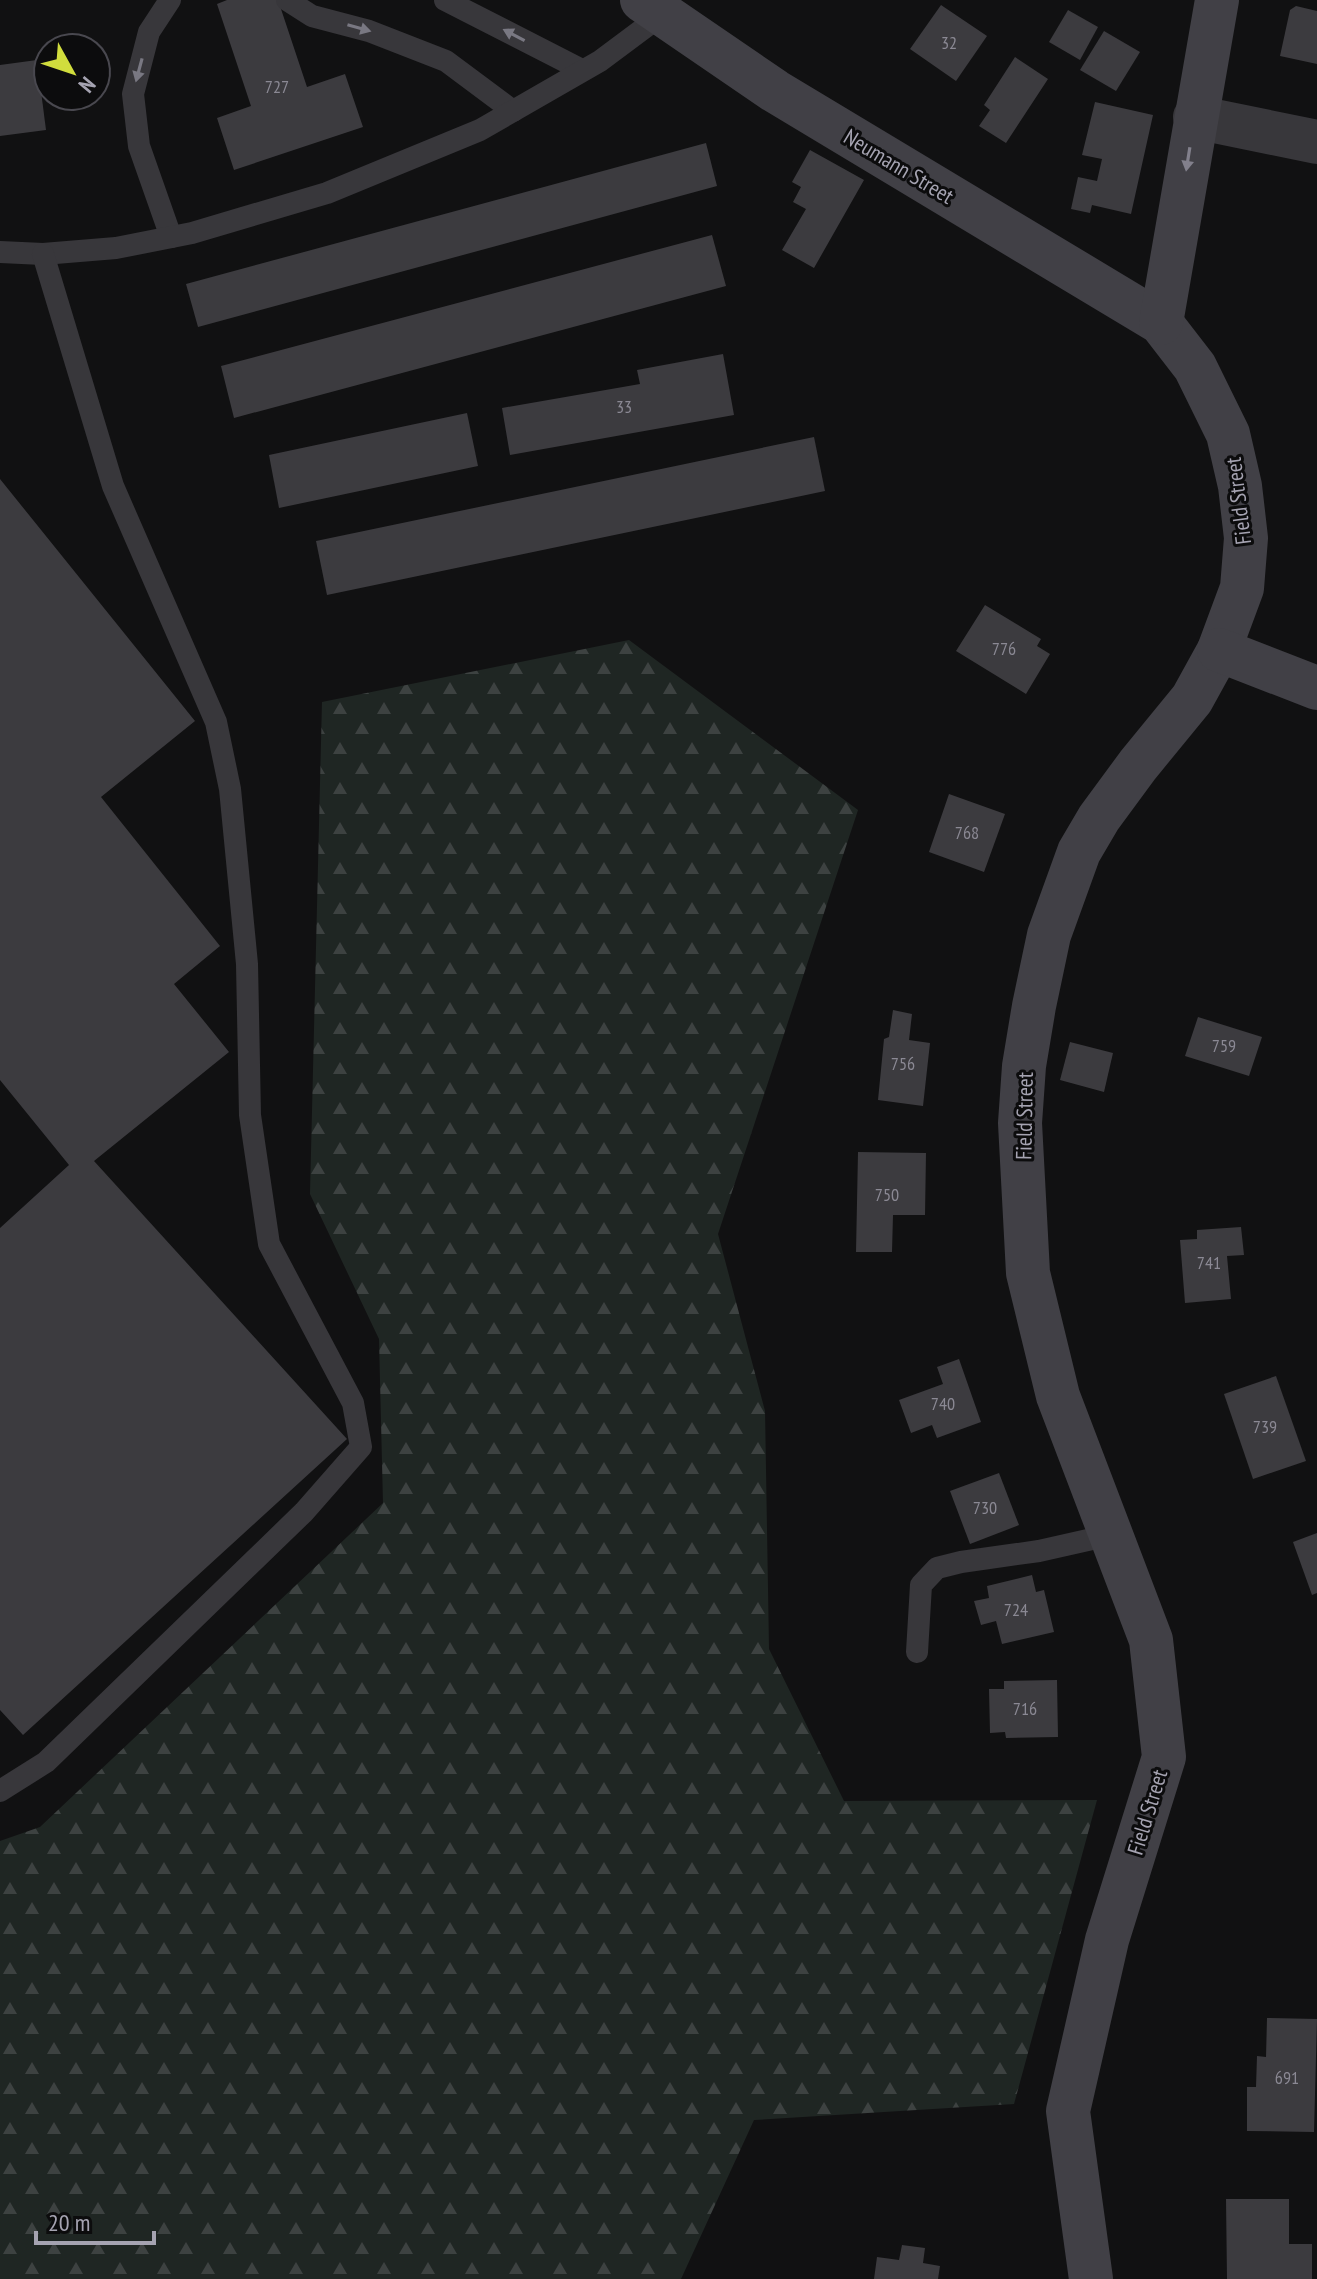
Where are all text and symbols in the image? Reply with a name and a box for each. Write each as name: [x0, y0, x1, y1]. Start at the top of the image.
one-way arrow: [347, 23, 372, 35]
one-way arrow: [502, 28, 525, 41]
house number: 32: [941, 31, 957, 54]
north arrow: [32, 32, 112, 112]
one-way arrow: [132, 59, 145, 83]
text: N: [73, 71, 102, 98]
house number: 727: [265, 75, 289, 98]
street label: Neumann Street: [839, 122, 959, 210]
one-way arrow: [1182, 147, 1194, 172]
house number: 33: [616, 395, 632, 418]
street label: Field Street: [1219, 456, 1257, 546]
house number: 776: [992, 637, 1016, 660]
house number: 768: [955, 821, 979, 844]
house number: 759: [1212, 1034, 1236, 1057]
house number: 756: [891, 1052, 915, 1075]
street label: Field Street: [1009, 1072, 1039, 1160]
house number: 750: [875, 1183, 899, 1206]
house number: 741: [1197, 1251, 1221, 1274]
house number: 740: [931, 1392, 955, 1415]
house number: 739: [1253, 1415, 1277, 1438]
house number: 730: [973, 1496, 997, 1519]
house number: 724: [1004, 1598, 1028, 1621]
house number: 716: [1013, 1697, 1037, 1720]
street label: Field Street: [1121, 1766, 1173, 1858]
house number: 691: [1275, 2066, 1299, 2089]
scale bar: [36, 2195, 154, 2245]
text: 20 m: [48, 2207, 90, 2238]

